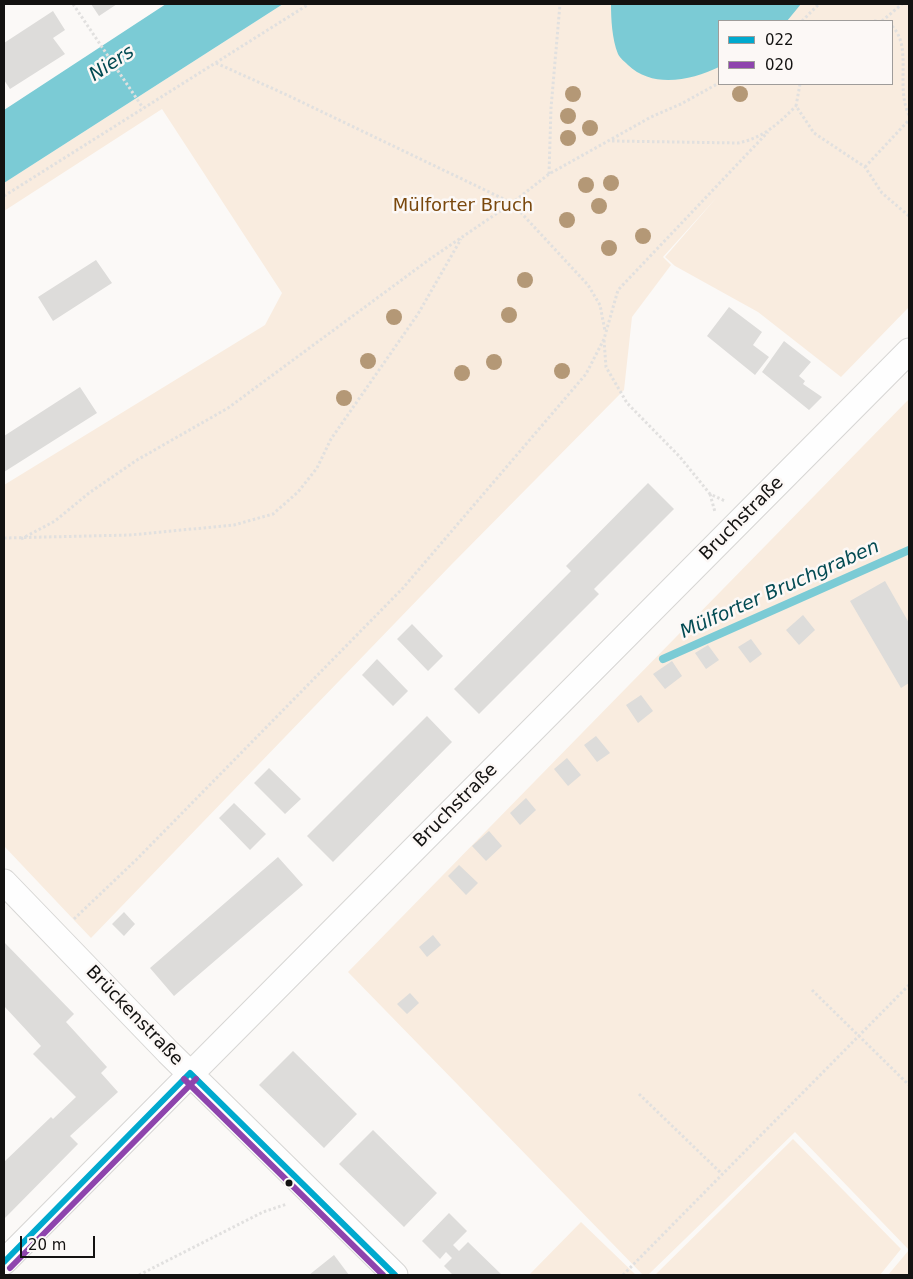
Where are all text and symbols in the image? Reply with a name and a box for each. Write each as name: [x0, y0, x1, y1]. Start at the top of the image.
legend: [718, 20, 893, 85]
text: 022: [765, 31, 794, 49]
water label: Niers: [85, 41, 139, 87]
text: 020: [765, 56, 794, 74]
park label: Mülforter Bruch: [393, 195, 533, 217]
street label: Bruchstraße: [696, 473, 788, 565]
water label: Mülforter Bruchgraben: [677, 536, 883, 644]
street label: Bruchstraße: [410, 760, 502, 852]
street label: Brückenstraße: [81, 962, 187, 1070]
unlabelled marker: [284, 1178, 294, 1188]
scale bar: [22, 1226, 98, 1258]
text: 20 m: [28, 1236, 66, 1254]

